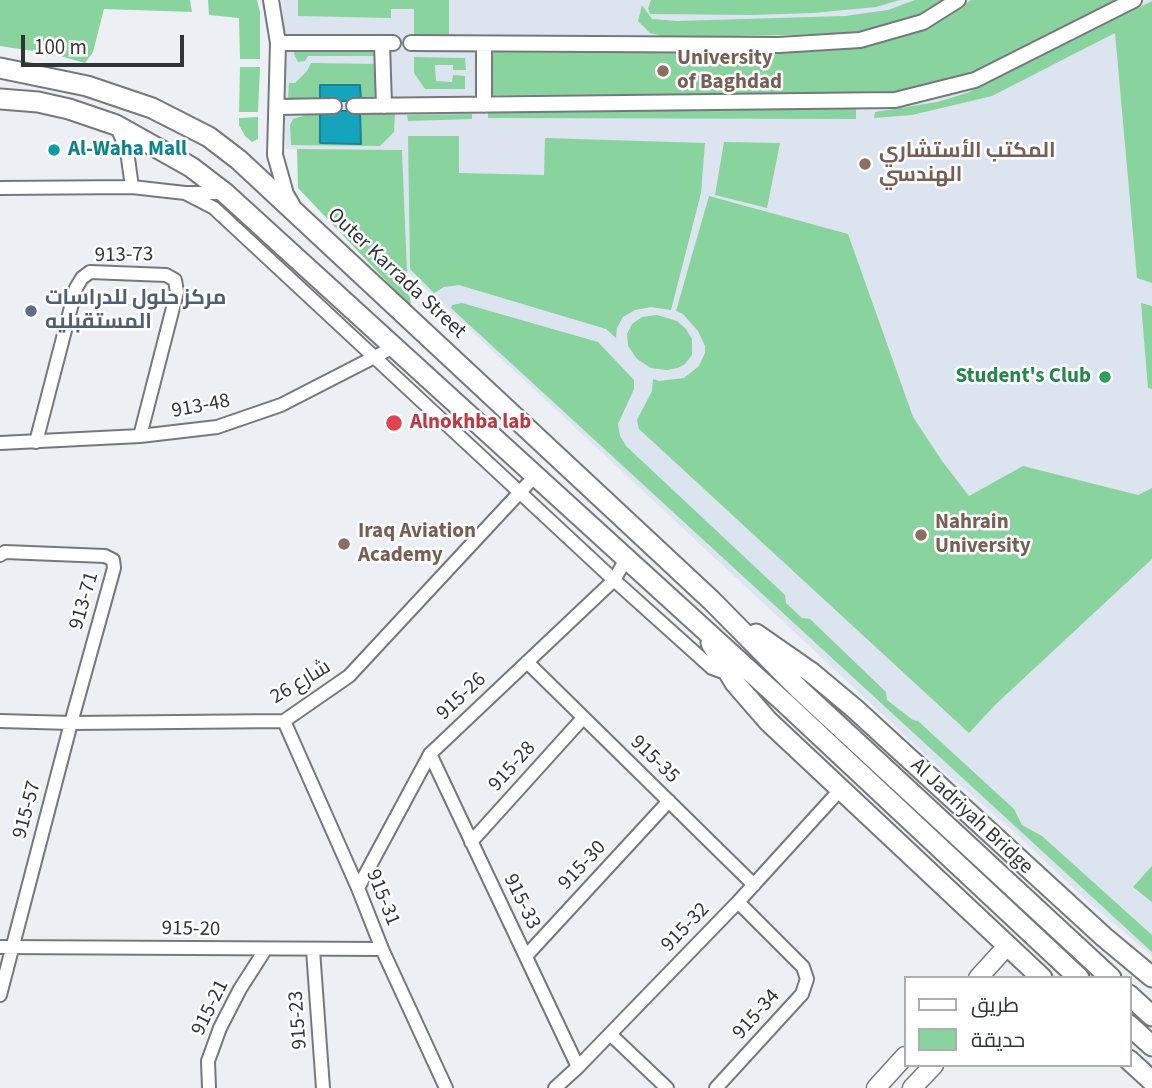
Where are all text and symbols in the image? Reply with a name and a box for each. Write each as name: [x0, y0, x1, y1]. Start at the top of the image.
scale bar: [24, 21, 187, 65]
text: 100 m: [34, 32, 87, 62]
place label: University of Baghdad: [677, 46, 782, 96]
marker: University of Baghdad: [655, 63, 671, 79]
place label: Al-Waha Mall: [68, 137, 187, 163]
place label: المكتب الأستشاري الهندسي: [879, 139, 1056, 189]
marker: Al-Waha Mall: [46, 142, 62, 158]
marker: المكتب الأستشاري الهندسي: [857, 156, 873, 172]
street label: Outer Karrada Street: [321, 203, 471, 345]
street label: 913-73: [94, 243, 154, 269]
place label: مركز حلول للدراسات المستقبليه: [45, 286, 226, 336]
marker: مركز حلول للدراسات المستقبليه: [23, 303, 39, 319]
place label: Student's Club: [955, 364, 1091, 390]
marker: Student's Club: [1097, 369, 1113, 385]
street label: 913-48: [170, 389, 232, 425]
place label: Alnokhba lab: [410, 410, 531, 436]
marker: Alnokhba lab: [384, 413, 404, 433]
place label: Nahrain University: [935, 510, 1031, 560]
place label: Iraq Aviation Academy: [358, 519, 476, 569]
marker: Nahrain University: [913, 527, 929, 543]
marker: Iraq Aviation Academy: [336, 536, 352, 552]
street label: 913-71: [65, 569, 105, 633]
street label: شارع 26: [266, 655, 336, 711]
street label: 915-26: [432, 668, 492, 726]
street label: 915-35: [624, 731, 684, 789]
street label: 915-28: [484, 737, 542, 797]
street label: Al Jadriyah Bridge: [904, 754, 1038, 880]
street label: 915-57: [8, 778, 48, 842]
street label: 915-30: [554, 836, 612, 896]
street label: 915-31: [359, 866, 405, 930]
street label: 915-33: [497, 870, 545, 934]
street label: 915-32: [657, 898, 715, 958]
street label: 915-20: [161, 917, 221, 943]
street label: 915-21: [187, 976, 235, 1040]
legend: [904, 976, 1131, 1067]
street label: 915-34: [728, 985, 786, 1045]
street label: 915-23: [284, 990, 314, 1050]
text: طريق: [971, 990, 1019, 1020]
text: حديقة: [971, 1025, 1025, 1055]

